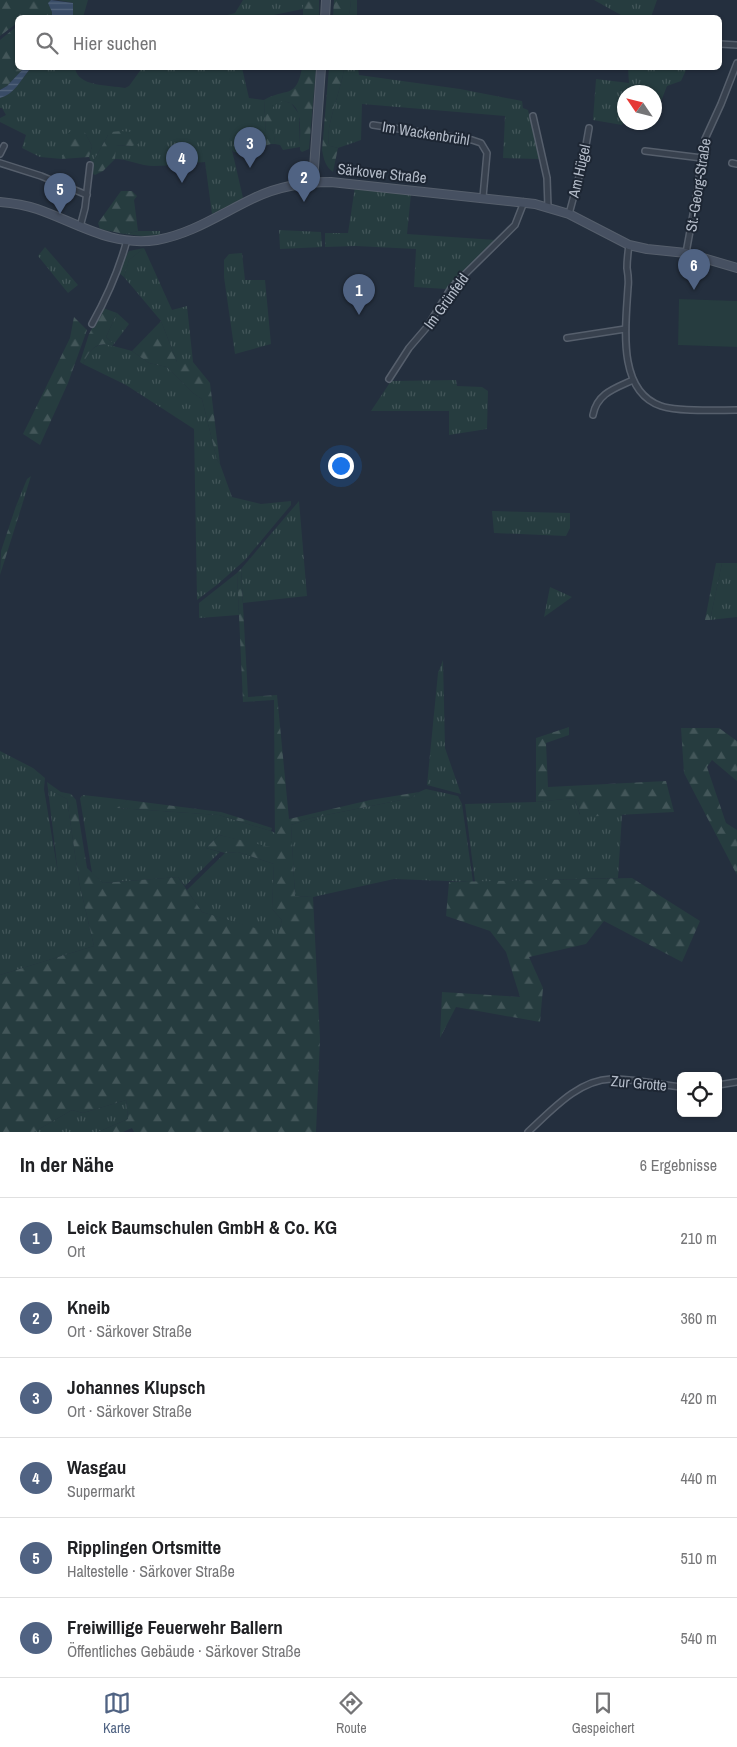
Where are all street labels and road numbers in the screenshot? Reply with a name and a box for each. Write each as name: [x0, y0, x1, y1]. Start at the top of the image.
street label: Im Wackenbrühl: [381, 116, 471, 150]
street label: St.-Georg-Straße: [680, 137, 716, 233]
street label: Am Hügel: [562, 142, 595, 201]
street label: Särkover Straße: [336, 158, 428, 188]
street label: Im Grünfeld: [419, 269, 473, 333]
street label: Zur Grotte: [610, 1070, 668, 1096]

